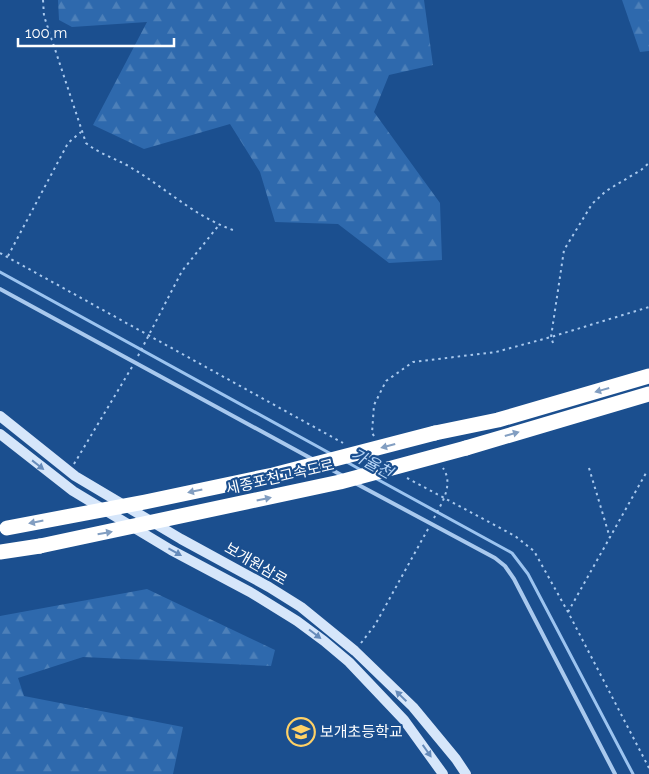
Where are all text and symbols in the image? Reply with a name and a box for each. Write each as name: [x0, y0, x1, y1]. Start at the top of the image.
scale bar: [18, 15, 174, 47]
text: 100 m: [25, 24, 67, 42]
one-way arrow: [595, 387, 610, 395]
one-way arrow: [505, 430, 520, 438]
one-way arrow: [380, 442, 395, 450]
water label: 가율천: [348, 444, 398, 484]
street label: 세종포천고속도로: [224, 456, 336, 498]
one-way arrow: [31, 459, 44, 470]
one-way arrow: [187, 488, 203, 496]
one-way arrow: [256, 495, 271, 503]
one-way arrow: [28, 518, 44, 526]
one-way arrow: [97, 528, 113, 536]
street label: 보개원삼로: [222, 539, 290, 589]
one-way arrow: [167, 548, 182, 556]
one-way arrow: [308, 629, 321, 640]
one-way arrow: [396, 690, 408, 702]
school or university icon: 보개초등학교: [286, 717, 316, 747]
place label: 보개초등학교: [320, 723, 403, 741]
one-way arrow: [422, 744, 432, 758]

